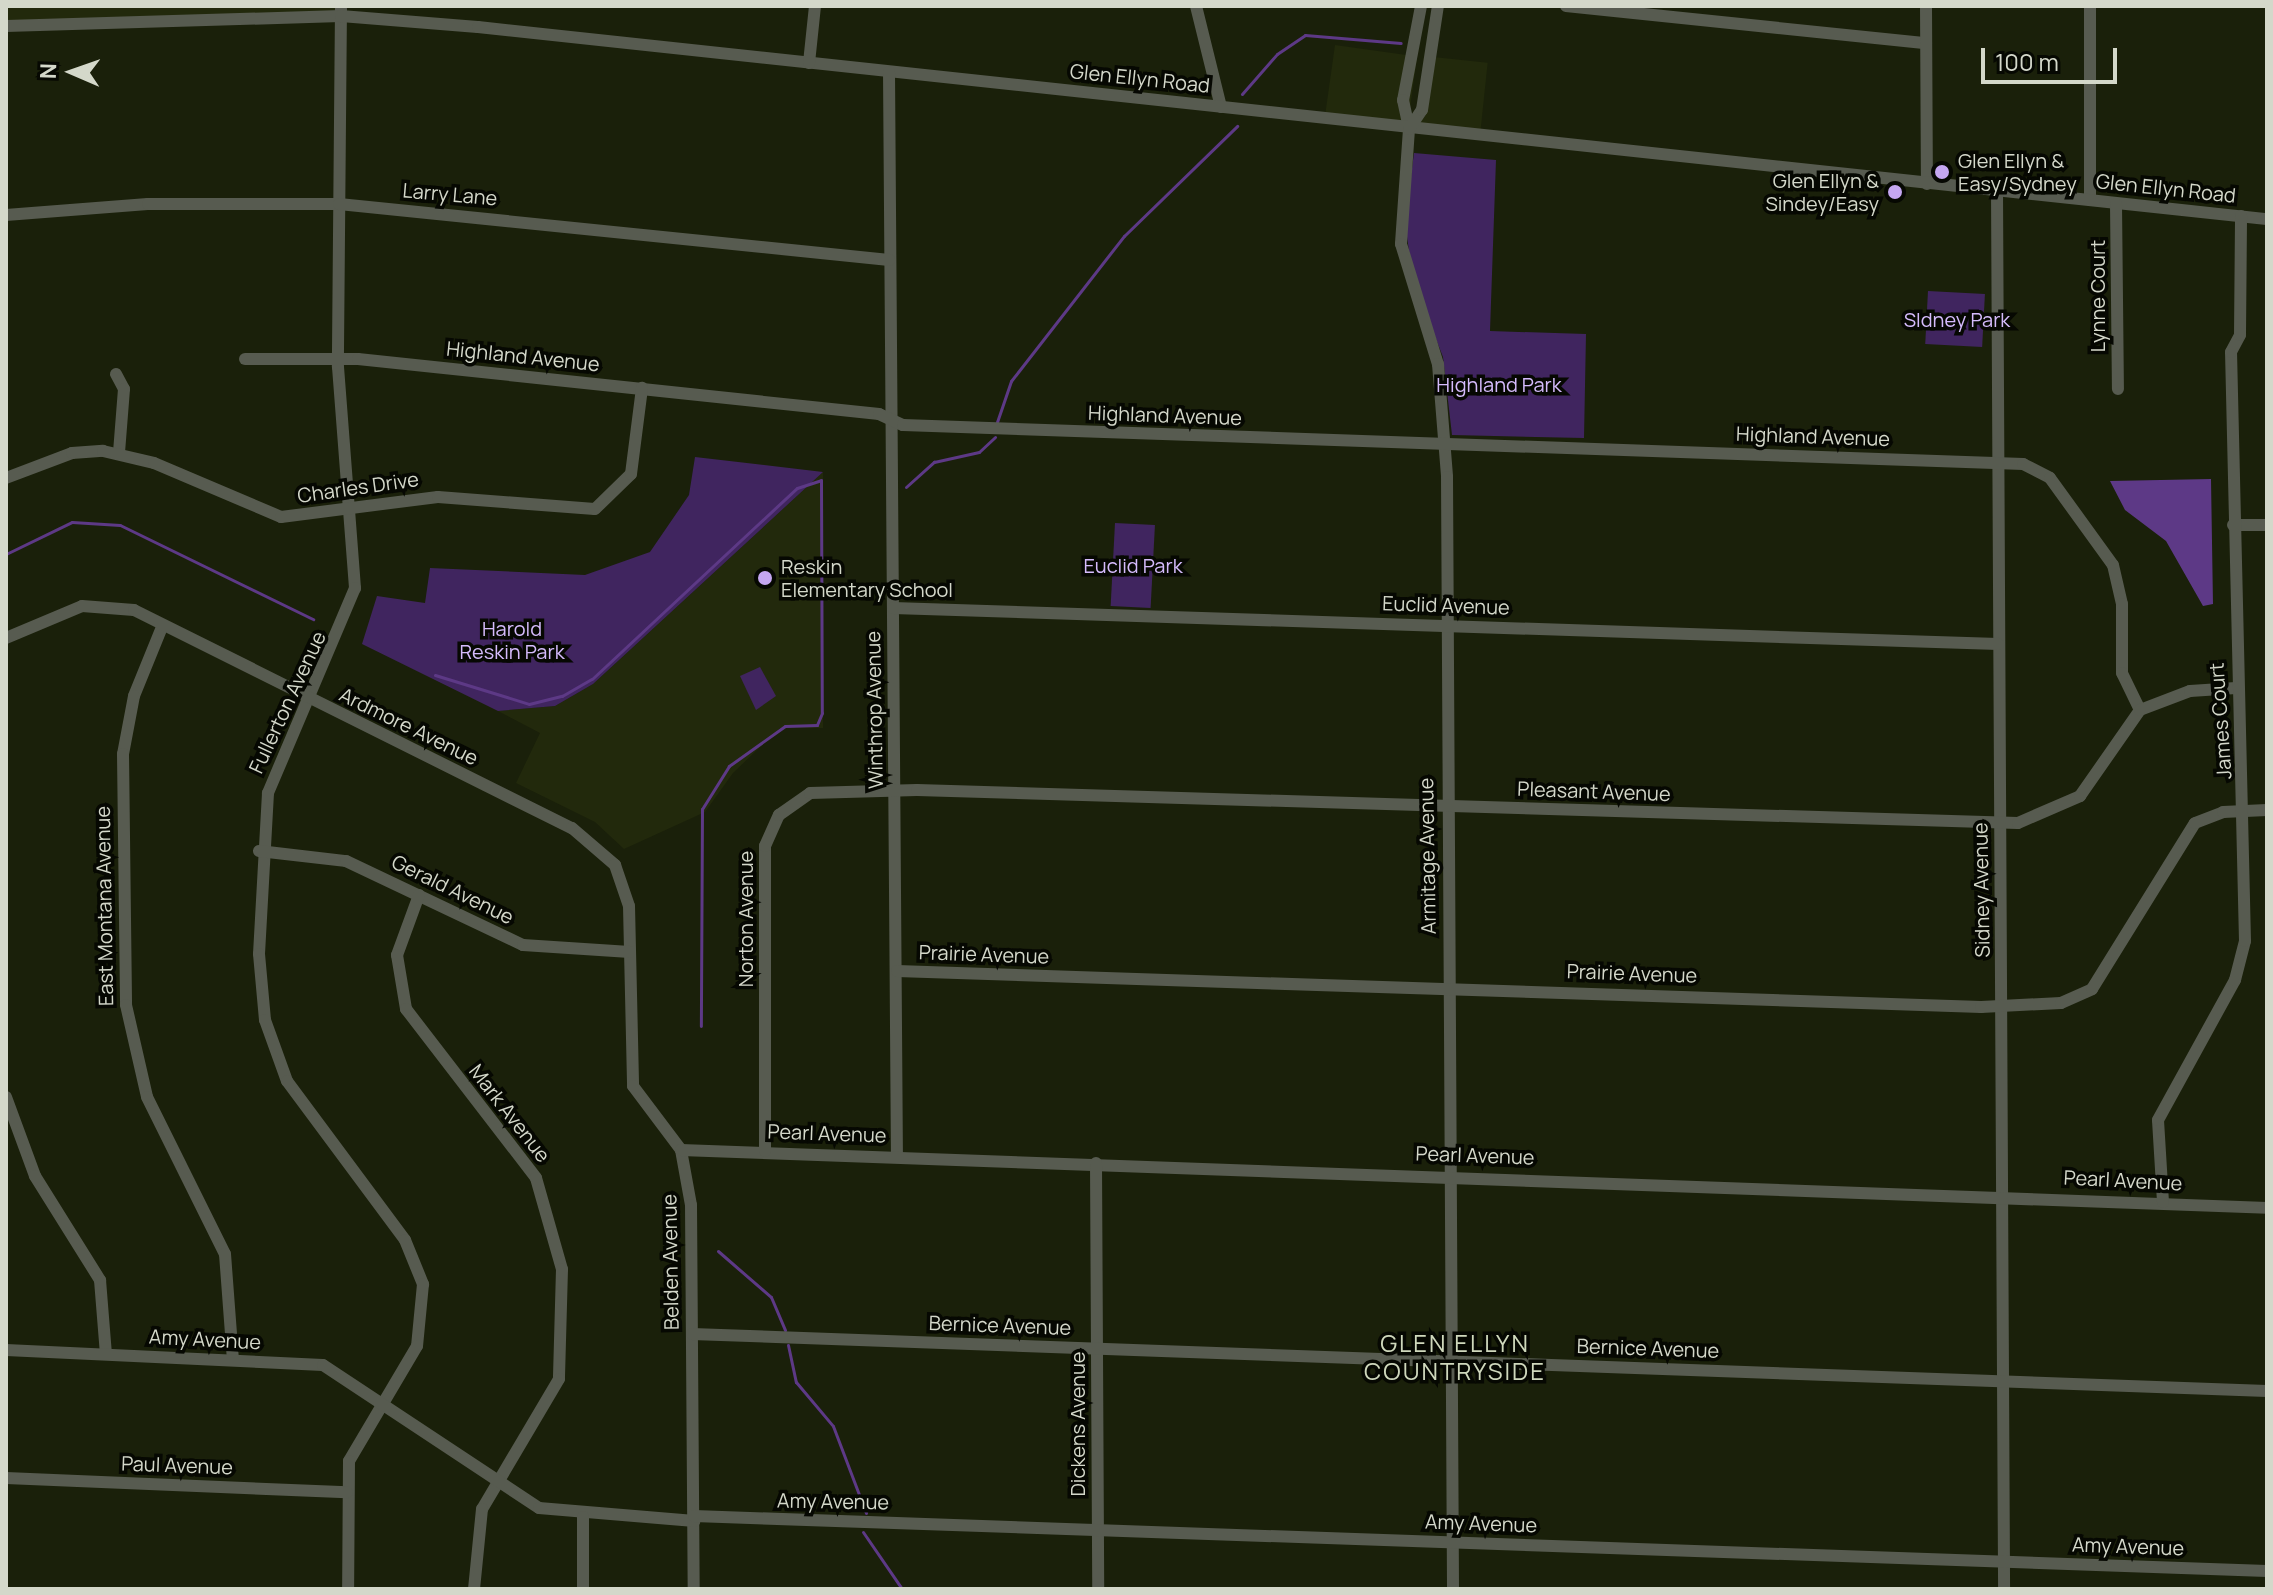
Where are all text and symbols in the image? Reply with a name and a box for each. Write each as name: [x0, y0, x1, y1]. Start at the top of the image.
north arrow: [32, 32, 112, 112]
scale bar: [1985, 32, 2121, 82]
text: 100 m: [1995, 45, 2059, 78]
street label: Glen Ellyn Road: [1069, 59, 1211, 97]
text: N: [33, 63, 63, 80]
place label: Glen Ellyn & Easy/Sydney: [1958, 148, 2077, 195]
marker: Glen Ellyn & Easy/Sydney: [1933, 163, 1951, 181]
place label: Glen Ellyn & Sindey/Easy: [1765, 168, 1879, 215]
street label: Glen Ellyn Road: [2095, 169, 2237, 207]
street label: Larry Lane: [402, 178, 498, 210]
marker: Glen Ellyn & Sindey/Easy: [1886, 183, 1904, 201]
street label: Lynne Court: [2085, 240, 2109, 352]
park label: SIdney Park: [1904, 307, 2010, 331]
street label: Highland Avenue: [445, 336, 601, 376]
park label: Highland Park: [1436, 372, 1562, 396]
street label: Highland Avenue: [1088, 400, 1242, 430]
street label: Highland Avenue: [1736, 421, 1890, 451]
street label: Charles Drive: [296, 467, 420, 507]
park label: Euclid Park: [1083, 553, 1183, 577]
place label: Reskin Elementary School: [781, 554, 953, 601]
marker: Reskin Elementary School: [756, 569, 774, 587]
street label: Euclid Avenue: [1382, 591, 1510, 619]
park label: Harold Reskin Park: [459, 616, 565, 663]
street label: Fullerton Avenue: [244, 627, 330, 777]
street label: Winthrop Avenue: [861, 631, 887, 789]
street label: James Court: [2204, 662, 2236, 780]
street label: Ardmore Avenue: [336, 682, 482, 770]
street label: Pleasant Avenue: [1517, 776, 1671, 806]
street label: Armitage Avenue: [1414, 777, 1440, 935]
street label: East Montana Avenue: [90, 806, 118, 1006]
street label: Sidney Avenue: [1968, 822, 1994, 958]
street label: Gerald Avenue: [388, 849, 518, 929]
street label: Norton Avenue: [733, 851, 757, 987]
street label: Prairie Avenue: [918, 940, 1050, 968]
street label: Prairie Avenue: [1566, 959, 1698, 987]
street label: Mark Avenue: [464, 1059, 556, 1167]
street label: Pearl Avenue: [767, 1119, 887, 1147]
street label: Pearl Avenue: [1415, 1141, 1535, 1169]
street label: Pearl Avenue: [2063, 1165, 2183, 1195]
street label: Belden Avenue: [657, 1194, 683, 1330]
street label: Bernice Avenue: [928, 1311, 1072, 1339]
street label: Amy Avenue: [148, 1324, 262, 1354]
district label: GLEN ELLYN COUNTRYSIDE: [1364, 1329, 1546, 1385]
street label: Bernice Avenue: [1576, 1334, 1720, 1362]
street label: Dickens Avenue: [1065, 1351, 1089, 1497]
street label: Paul Avenue: [121, 1451, 233, 1479]
street label: Amy Avenue: [777, 1488, 889, 1514]
street label: Amy Avenue: [1424, 1509, 1538, 1537]
street label: Amy Avenue: [2071, 1532, 2185, 1560]

